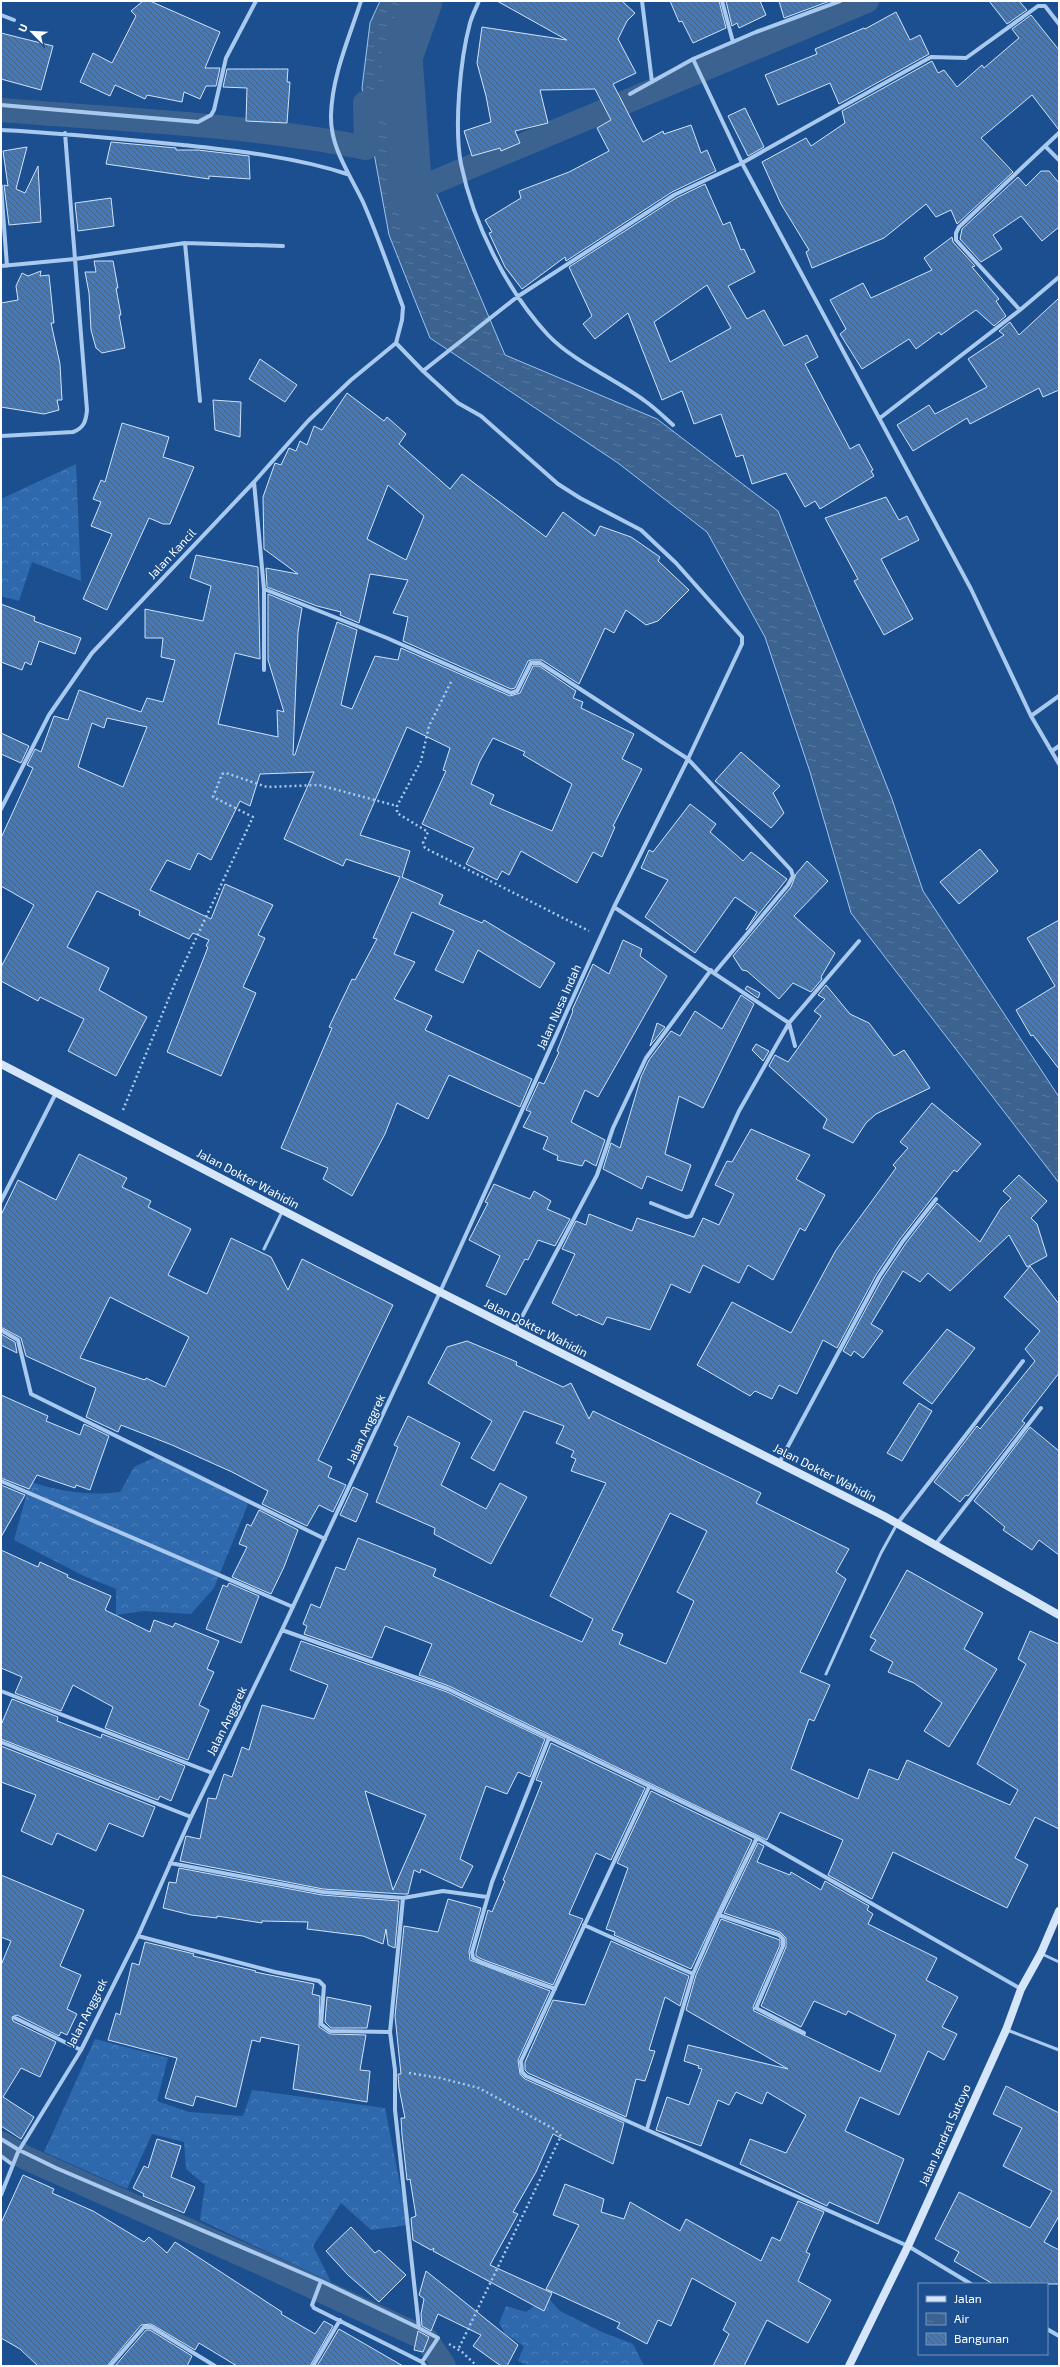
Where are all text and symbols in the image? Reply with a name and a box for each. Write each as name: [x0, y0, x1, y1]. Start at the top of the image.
north arrow: [12, 12, 52, 52]
text: U: [15, 22, 30, 34]
street label: Jalan Kancil: [144, 525, 198, 581]
street label: Jalan Nusa Indah: [533, 962, 583, 1051]
street label: Jalan Dokter Wahidin: [195, 1145, 302, 1211]
street label: Jalan Dokter Wahidin: [482, 1295, 590, 1359]
street label: Jalan Anggrek: [343, 1392, 387, 1466]
street label: Jalan Dokter Wahidin: [771, 1440, 879, 1504]
street label: Jalan Anggrek: [203, 1684, 249, 1757]
street label: Jalan Anggrek: [63, 1976, 109, 2049]
street label: Jalan Jendral Sutoyo: [915, 2081, 973, 2188]
legend: [918, 2283, 1048, 2355]
text: Jalan: [954, 2291, 982, 2305]
text: Air: [954, 2311, 969, 2325]
text: Bangunan: [954, 2331, 1009, 2345]

